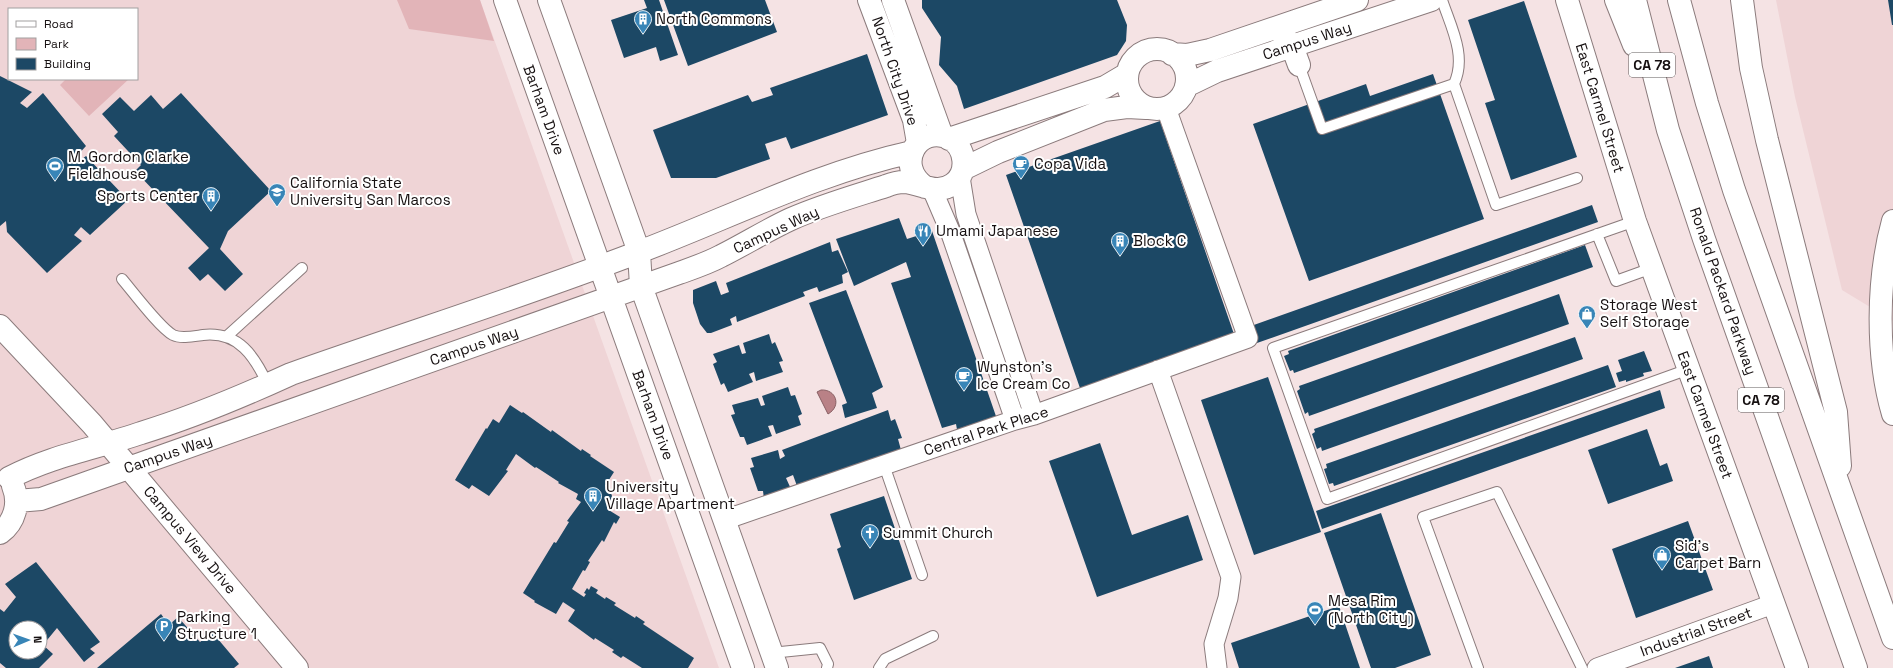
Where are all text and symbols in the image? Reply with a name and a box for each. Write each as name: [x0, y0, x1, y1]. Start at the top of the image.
legend: [8, 8, 138, 80]
building icon: North Commons: [633, 9, 653, 34]
place label: North Commons: [656, 9, 772, 28]
street label: North City Drive: [868, 14, 923, 128]
text: Road: [44, 16, 73, 32]
street label: Campus Way: [1260, 17, 1354, 64]
text: Park: [44, 36, 69, 52]
street label: East Carmel Street: [1572, 41, 1629, 175]
road number: CA 78: [1629, 53, 1675, 77]
text: Building: [44, 56, 91, 72]
street label: Barham Drive: [519, 62, 570, 158]
place label: M. Gordon Clarke Fieldhouse: [68, 147, 189, 183]
cafe icon: Copa Vida: [1011, 154, 1031, 179]
place label: Copa Vida: [1034, 154, 1106, 173]
sports icon: M. Gordon Clarke Fieldhouse: [45, 156, 65, 181]
place label: California State University San Marcos: [290, 173, 451, 209]
school or university icon: California State University San Marcos: [267, 182, 287, 207]
place label: Sports Center: [97, 186, 198, 205]
building icon: Sports Center: [201, 186, 221, 211]
street label: Campus Way: [730, 201, 822, 258]
street label: Ronald Packard Parkway: [1686, 204, 1761, 377]
restaurant icon: Umami Japanese: [913, 221, 933, 246]
place label: Umami Japanese: [936, 221, 1058, 240]
building icon: Block C: [1110, 231, 1130, 256]
place label: Block C: [1133, 231, 1186, 250]
place label: Storage West Self Storage: [1600, 295, 1698, 331]
shop icon: Storage West Self Storage: [1577, 304, 1597, 329]
street label: Campus Way: [427, 322, 521, 370]
street label: East Carmel Street: [1674, 348, 1737, 481]
place label: Wynston's Ice Cream Co: [977, 357, 1071, 393]
cafe icon: Wynston's Ice Cream Co: [954, 366, 974, 391]
street label: Barham Drive: [628, 367, 679, 463]
road number: CA 78: [1738, 388, 1784, 412]
street label: Central Park Place: [921, 401, 1051, 460]
street label: Campus Way: [121, 430, 215, 478]
place label: University Village Apartment: [606, 477, 735, 513]
street label: Campus View Drive: [140, 482, 241, 598]
building icon: University Village Apartment: [583, 486, 603, 511]
church icon: Summit Church: [860, 523, 880, 548]
place label: Summit Church: [883, 523, 993, 542]
place label: Sid's Carpet Barn: [1675, 536, 1761, 572]
shop icon: Sid's Carpet Barn: [1652, 545, 1672, 570]
place label: Mesa Rim (North City): [1328, 591, 1414, 628]
sports icon: Mesa Rim (North City): [1305, 600, 1325, 625]
street label: Industrial Street: [1637, 602, 1754, 661]
place label: Parking Structure 1: [177, 607, 257, 643]
parking icon: Parking Structure 1: [154, 616, 174, 641]
north arrow: [8, 620, 48, 660]
text: N: [31, 636, 45, 644]

